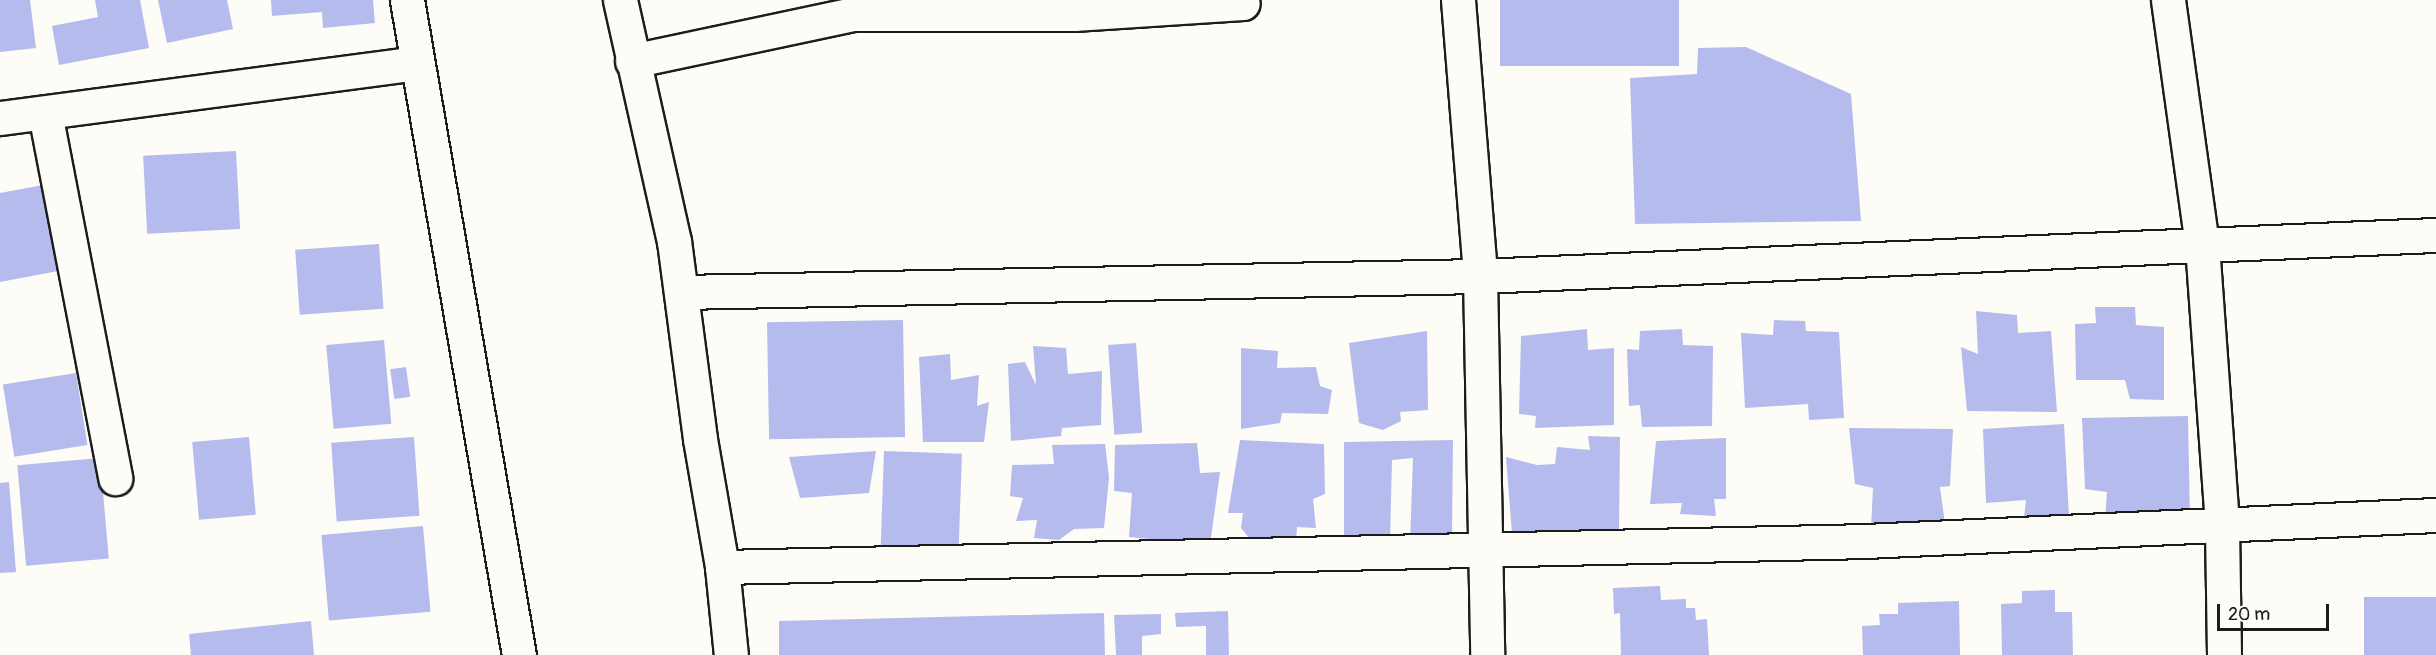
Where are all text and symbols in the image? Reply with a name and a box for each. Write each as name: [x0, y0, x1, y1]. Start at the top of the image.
scale bar: [2220, 592, 2332, 630]
text: 20 m: [2228, 603, 2270, 626]

